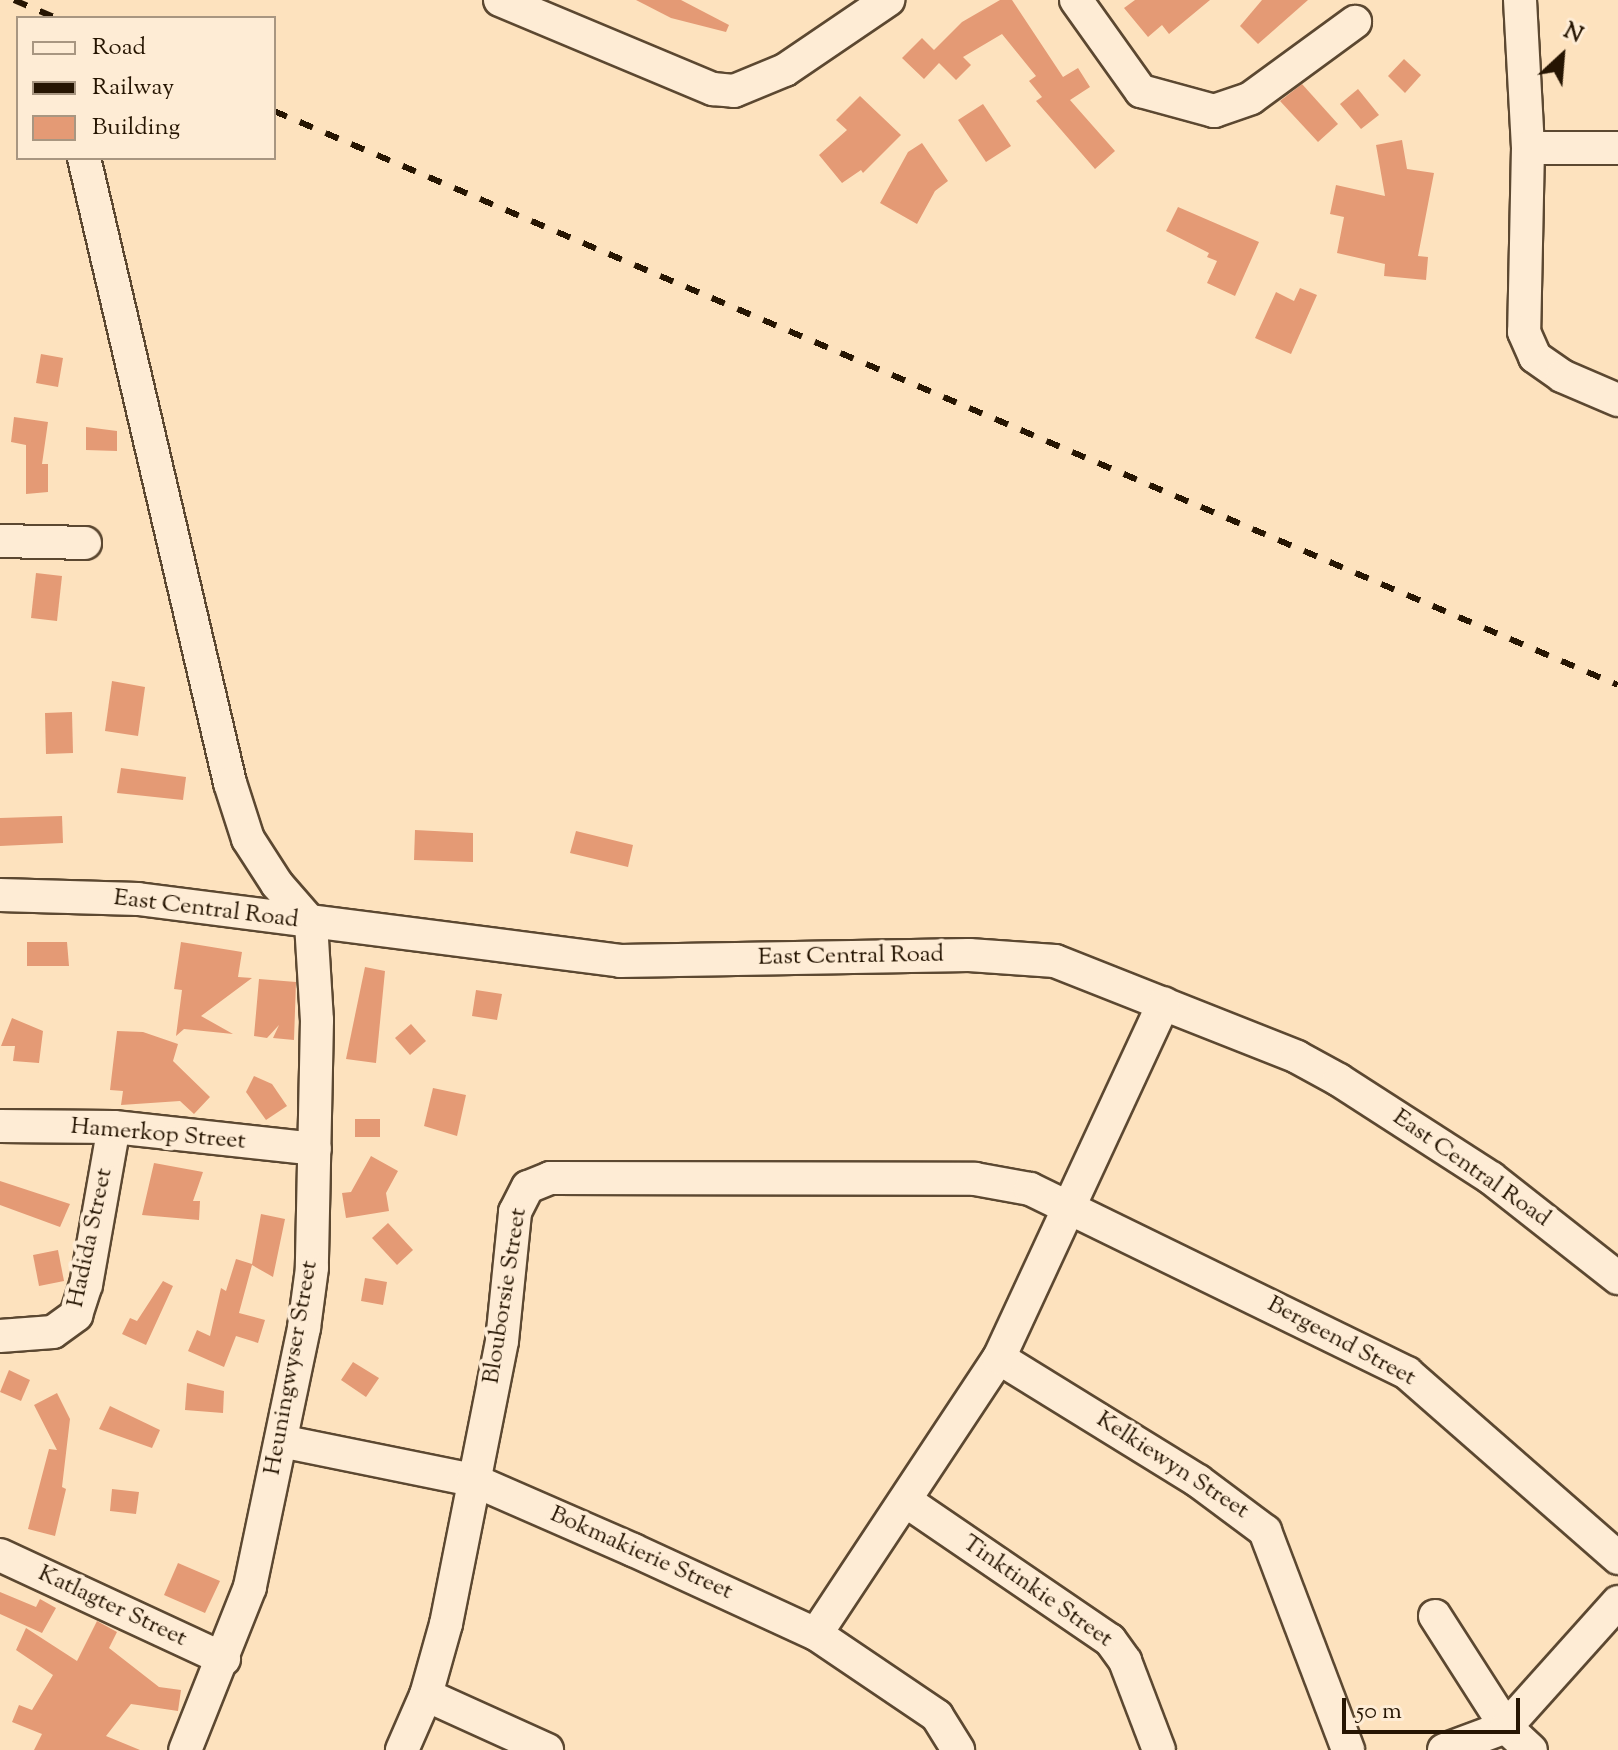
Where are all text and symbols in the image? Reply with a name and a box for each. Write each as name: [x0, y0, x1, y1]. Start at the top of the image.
legend: [16, 16, 276, 160]
north arrow: [1522, 16, 1602, 96]
text: N: [1558, 16, 1587, 53]
text: Road: [92, 31, 146, 65]
text: Railway: [92, 71, 174, 105]
text: Building: [92, 111, 180, 145]
street label: East Central Road: [112, 884, 300, 936]
street label: East Central Road: [758, 941, 944, 973]
street label: East Central Road: [1387, 1104, 1555, 1234]
street label: Hamerkop Street: [69, 1113, 247, 1157]
street label: Hadida Street: [62, 1166, 120, 1310]
street label: Blouborsie Street: [478, 1206, 534, 1386]
street label: Heuningwyser Street: [259, 1259, 325, 1477]
street label: Bergeend Street: [1262, 1291, 1420, 1393]
street label: Kelkiewyn Street: [1090, 1406, 1254, 1526]
street label: Bokmakierie Street: [545, 1501, 737, 1607]
street label: Tinktinkie Street: [956, 1530, 1118, 1654]
street label: Katlagter Street: [33, 1560, 191, 1654]
scale bar: [1346, 1682, 1524, 1732]
text: 50 m: [1356, 1695, 1402, 1729]

